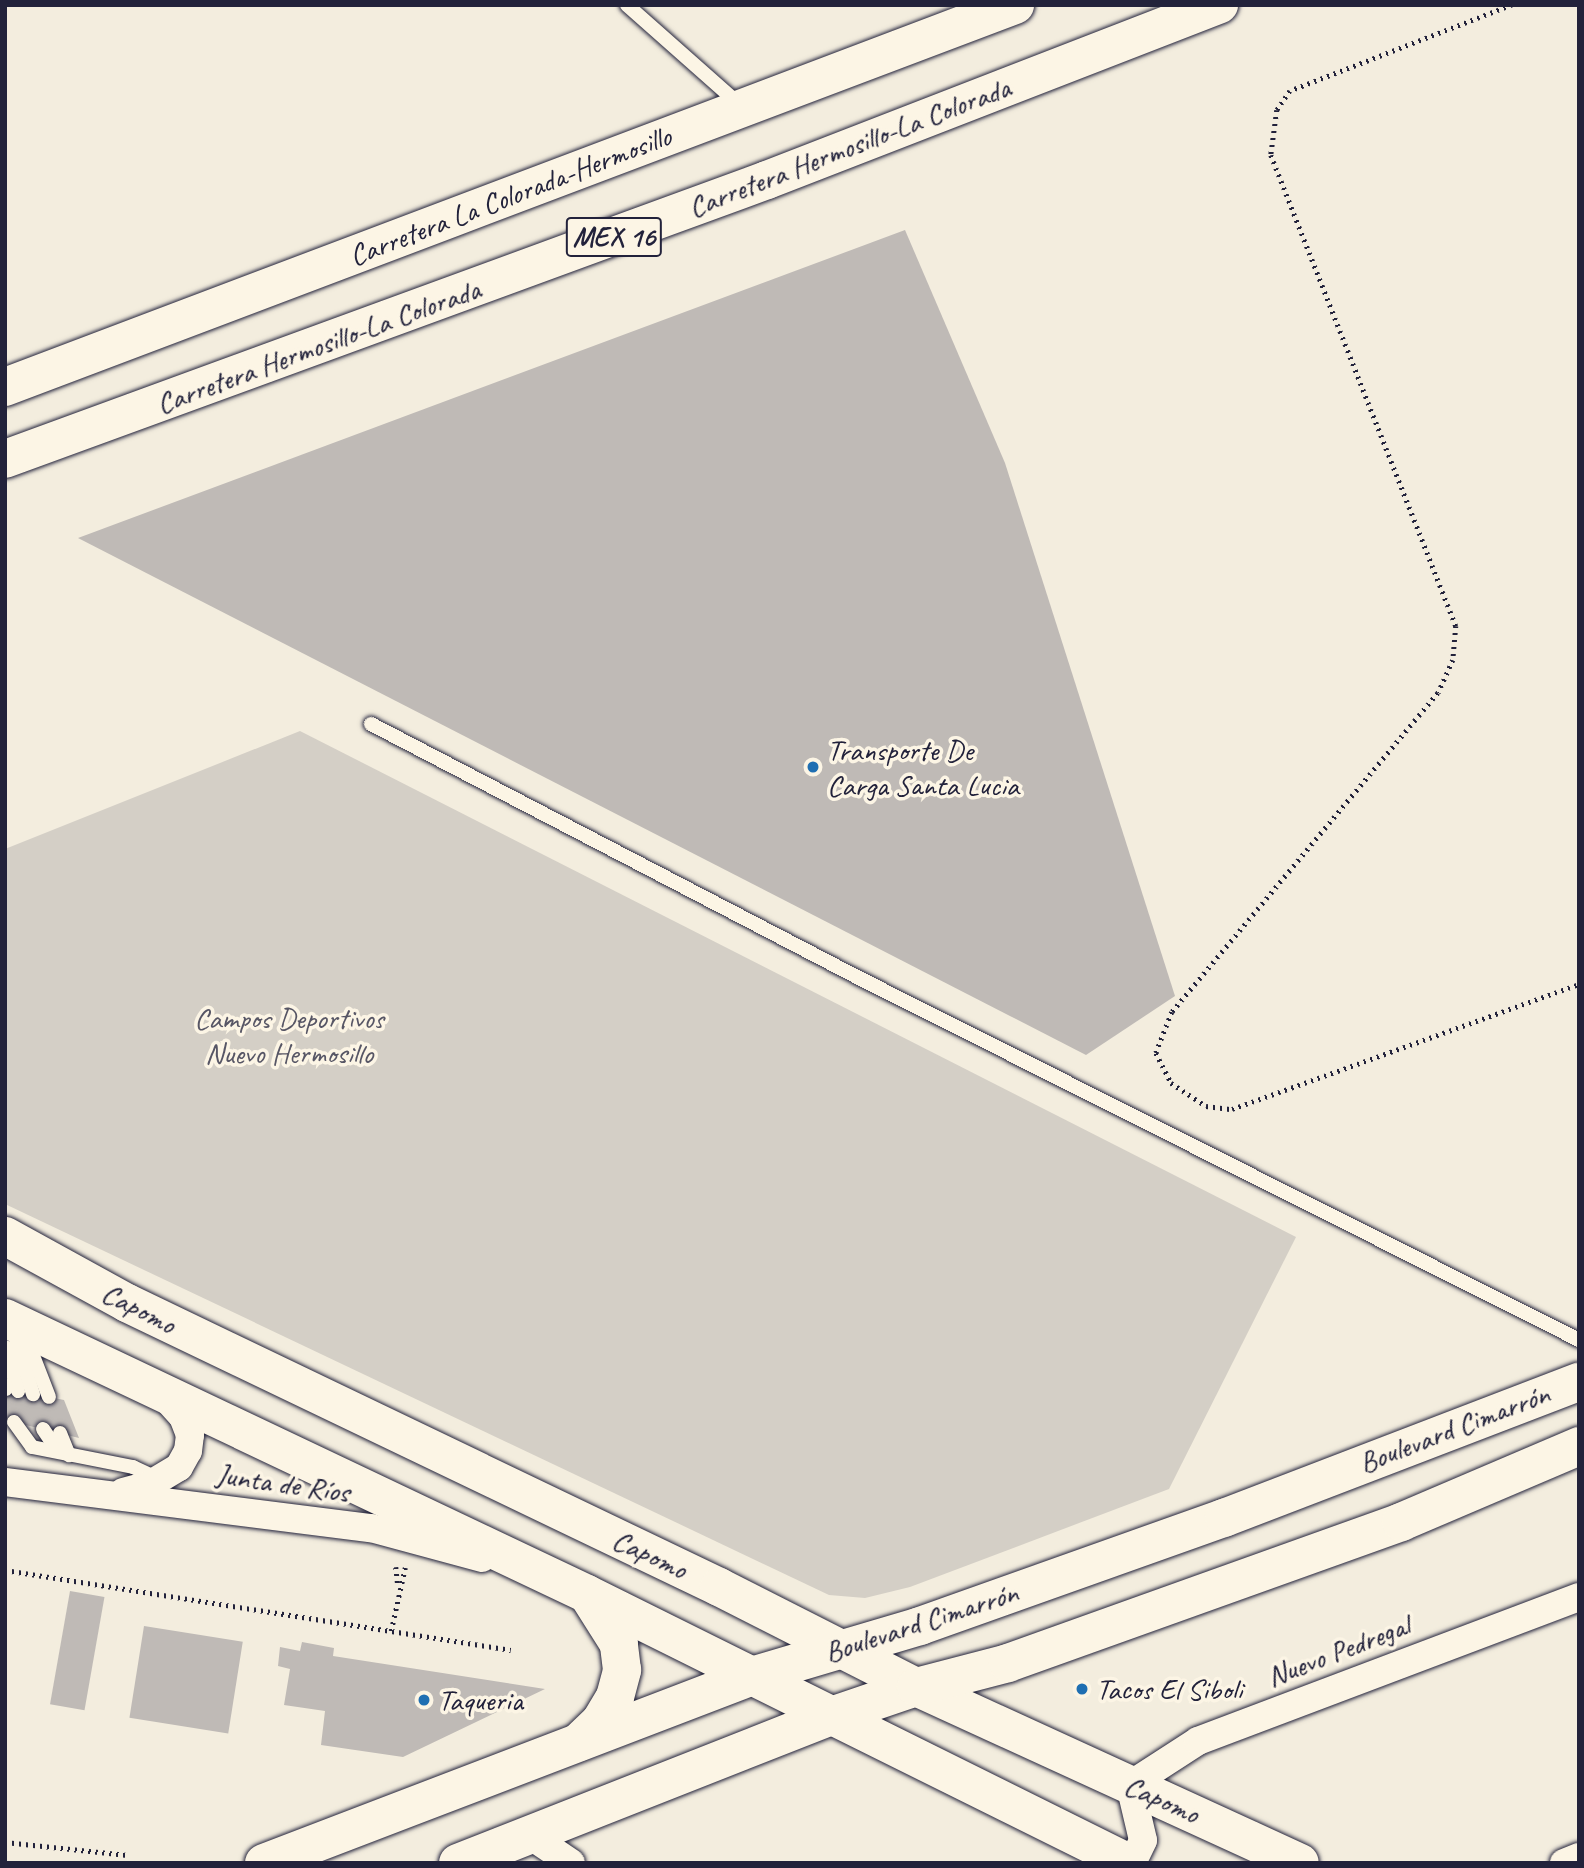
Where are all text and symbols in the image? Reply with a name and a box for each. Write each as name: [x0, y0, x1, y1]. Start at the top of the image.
street label: Carretera Hermosillo-La Colorada: [682, 69, 1016, 225]
street label: Carretera La Colorada-Hermosillo: [343, 118, 677, 274]
road number: MEX 16: [565, 212, 663, 262]
street label: Carretera Hermosillo-La Colorada: [150, 270, 486, 422]
place label: Transporte De Carga Santa Lucia: [827, 732, 1016, 802]
marker: Transporte De Carga Santa Lucia: [805, 759, 821, 775]
park label: Campos Deportivos Nuevo Hermosillo: [194, 1000, 384, 1070]
street label: Capomo: [96, 1274, 182, 1342]
street label: Boulevard Cimarrón: [1355, 1375, 1553, 1481]
street label: Junta de Ríos: [214, 1456, 352, 1510]
street label: Capomo: [607, 1521, 693, 1587]
street label: Boulevard Cimarrón: [821, 1574, 1021, 1670]
street label: Nuevo Pedregal: [1262, 1607, 1414, 1695]
place label: Tacos El Siboli: [1096, 1671, 1242, 1707]
marker: Tacos El Siboli: [1074, 1681, 1090, 1697]
place label: Taqueria: [438, 1682, 523, 1718]
marker: Taqueria: [416, 1692, 432, 1708]
street label: Capomo: [1119, 1767, 1205, 1831]

